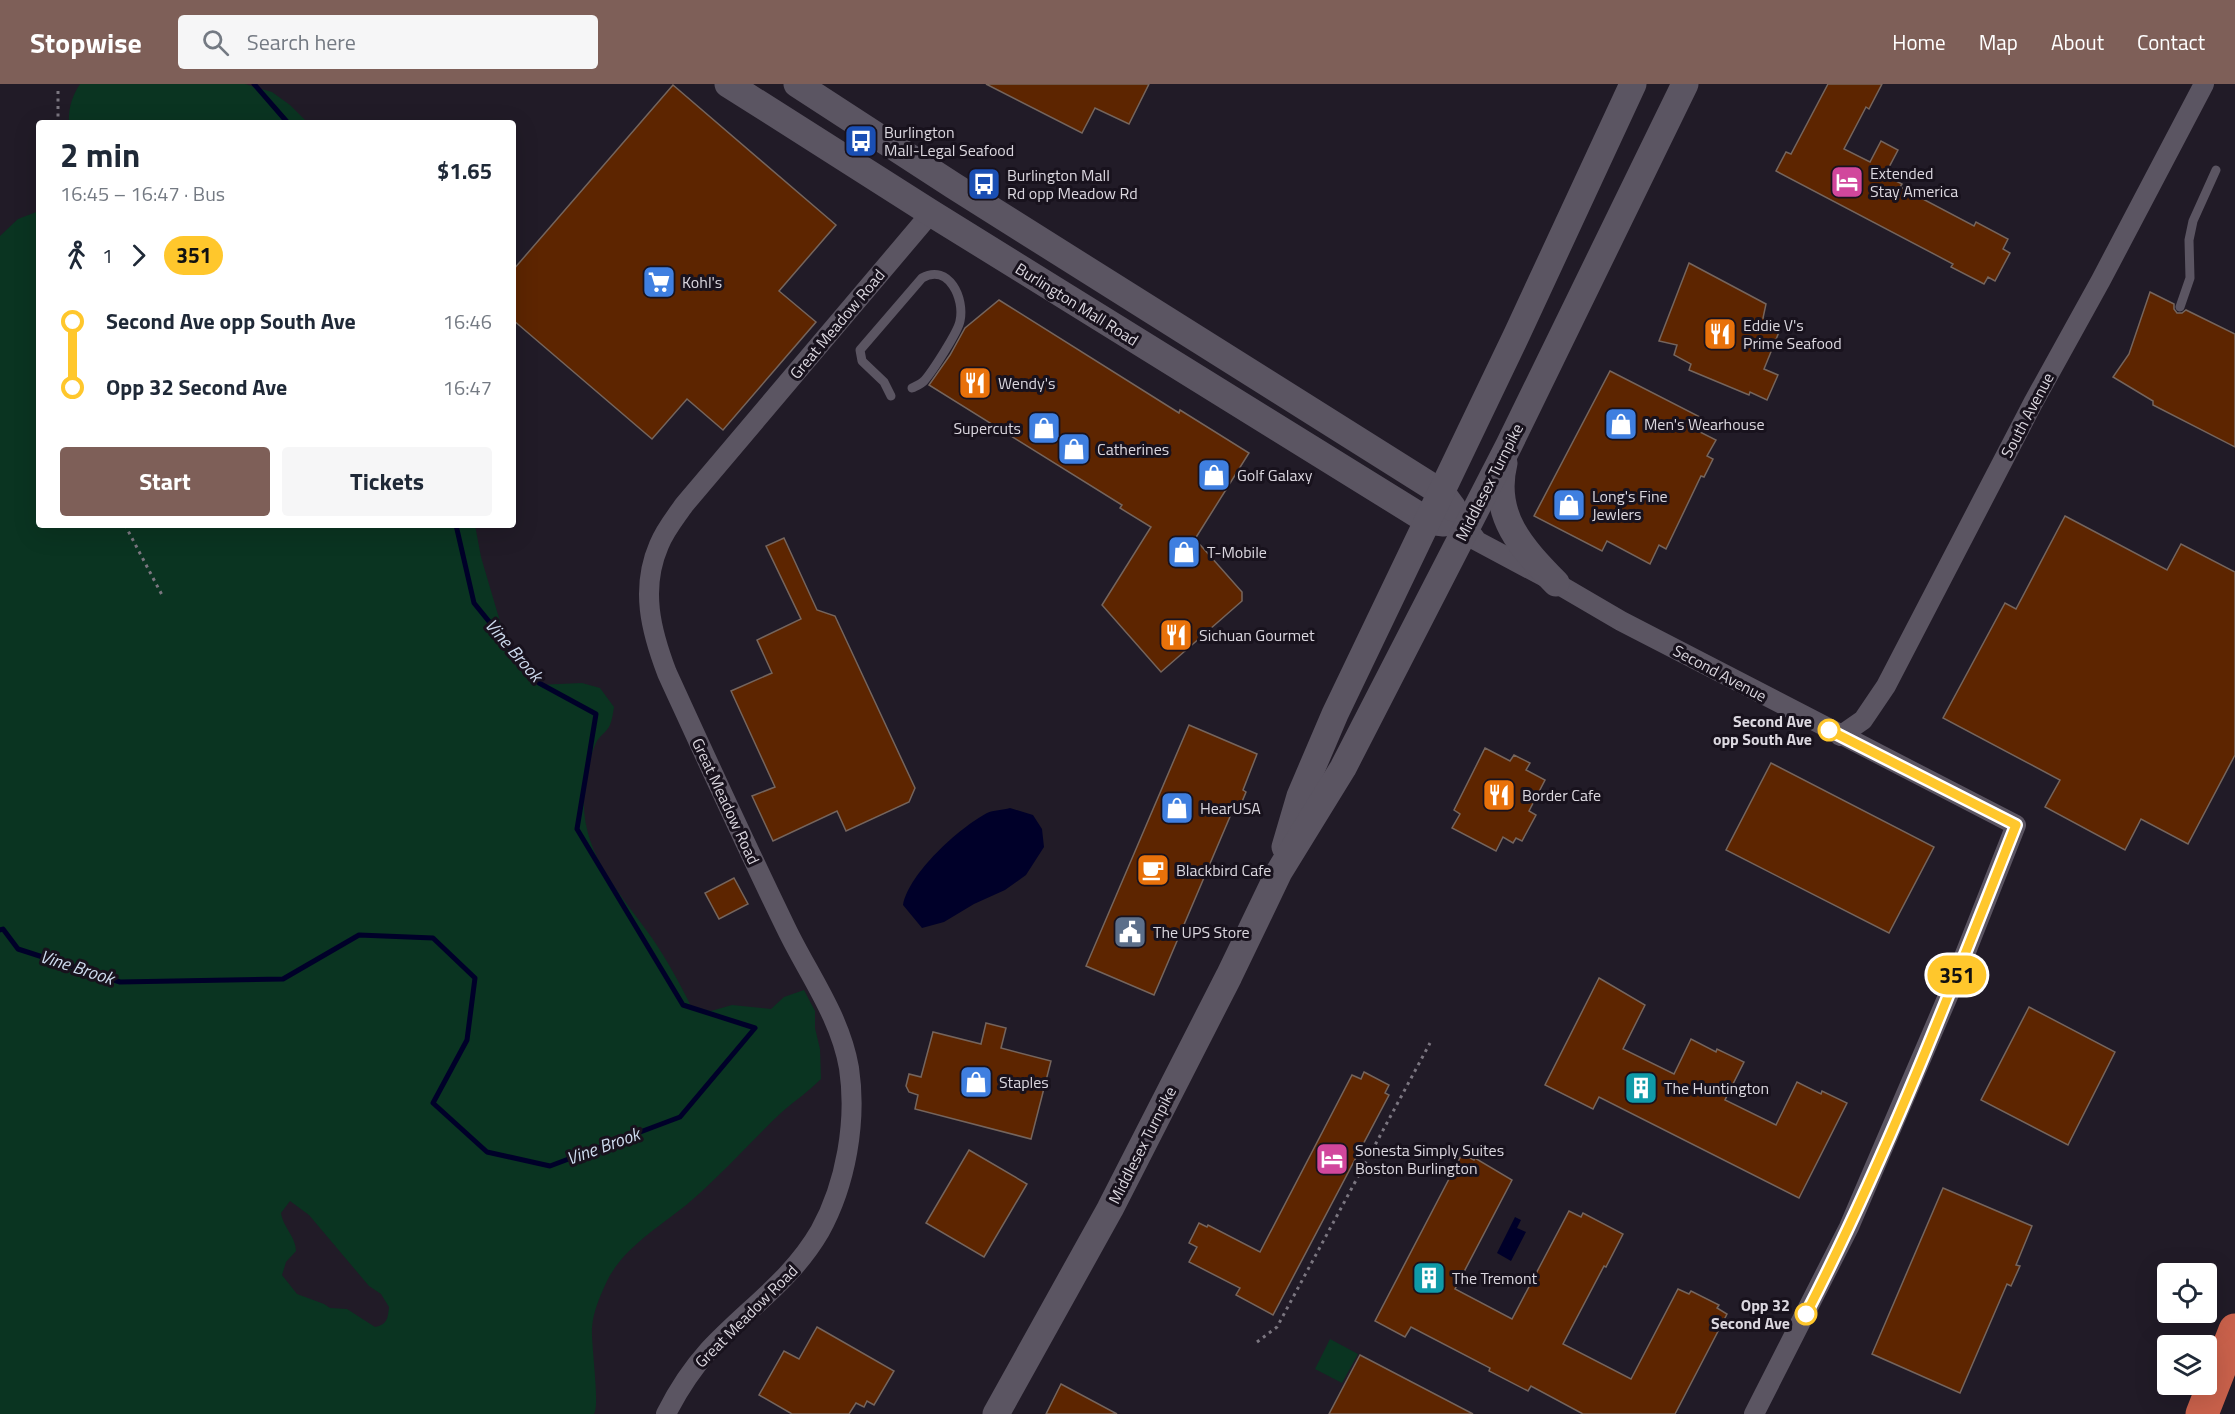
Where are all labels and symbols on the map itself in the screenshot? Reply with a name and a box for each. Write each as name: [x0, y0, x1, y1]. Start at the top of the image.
place label: Burlington Mall-Legal Seafood: [884, 120, 1014, 162]
bus stop icon: Burlington Mall-Legal Seafood: [843, 123, 879, 159]
place label: Extended Stay America: [1870, 161, 1958, 203]
place label: Burlington Mall Rd opp Meadow Rd: [1007, 163, 1138, 205]
hotel icon: Extended Stay America: [1829, 164, 1865, 200]
bus stop icon: Burlington Mall Rd opp Meadow Rd: [966, 166, 1002, 202]
street label: Burlington Mall Road: [1011, 256, 1143, 352]
supermarket icon: Kohl's: [641, 264, 677, 300]
street label: Great Meadow Road: [784, 264, 890, 384]
place label: Kohl's: [682, 270, 722, 294]
place label: Eddie V's Prime Seafood: [1743, 313, 1842, 355]
restaurant icon: Eddie V's Prime Seafood: [1702, 316, 1738, 352]
restaurant icon: Wendy's: [957, 365, 993, 401]
street label: South Avenue: [1994, 368, 2060, 462]
place label: Wendy's: [998, 371, 1055, 395]
shop icon: Men's Wearhouse: [1603, 406, 1639, 442]
shop icon: Supercuts: [1026, 410, 1062, 446]
place label: Men's Wearhouse: [1644, 412, 1765, 436]
place label: Supercuts: [953, 416, 1021, 440]
street label: Middlesex Turnpike: [1449, 419, 1529, 545]
shop icon: Catherines: [1056, 431, 1092, 467]
place label: Catherines: [1097, 437, 1169, 461]
shop icon: Golf Galaxy: [1196, 457, 1232, 493]
place label: Golf Galaxy: [1237, 463, 1313, 487]
place label: Long's Fine Jewlers: [1592, 484, 1668, 526]
shop icon: Long's Fine Jewlers: [1551, 487, 1587, 523]
shop icon: T-Mobile: [1166, 534, 1202, 570]
place label: T-Mobile: [1207, 540, 1267, 564]
water label: Vine Brook: [479, 612, 551, 689]
restaurant icon: Sichuan Gourmet: [1158, 617, 1194, 653]
place label: Sichuan Gourmet: [1199, 623, 1315, 647]
street label: Second Avenue: [1669, 638, 1771, 708]
place label: Second Ave opp South Ave: [1713, 709, 1812, 751]
marker: Second Ave opp South Ave: [1818, 719, 1840, 741]
street label: Great Meadow Road: [686, 734, 766, 868]
restaurant icon: Border Cafe: [1481, 777, 1517, 813]
place label: Border Cafe: [1522, 783, 1601, 807]
shop icon: HearUSA: [1159, 790, 1195, 826]
place label: HearUSA: [1200, 796, 1261, 820]
cafe icon: Blackbird Cafe: [1135, 852, 1171, 888]
place label: Blackbird Cafe: [1176, 858, 1271, 882]
public building icon: The UPS Store: [1112, 914, 1148, 950]
place label: The UPS Store: [1153, 920, 1250, 944]
water label: Vine Brook: [36, 942, 119, 992]
line badge: 351: [1922, 956, 1992, 994]
shop icon: Staples: [958, 1064, 994, 1100]
place label: Staples: [999, 1070, 1049, 1094]
building icon: The Huntington: [1623, 1070, 1659, 1106]
place label: The Huntington: [1664, 1076, 1769, 1100]
street label: Middlesex Turnpike: [1102, 1082, 1182, 1208]
water label: Vine Brook: [562, 1120, 645, 1172]
place label: Sonesta Simply Suites Boston Burlington: [1355, 1138, 1504, 1180]
hotel icon: Sonesta Simply Suites Boston Burlington: [1314, 1141, 1350, 1177]
street label: Great Meadow Road: [689, 1259, 803, 1373]
building icon: The Tremont: [1411, 1260, 1447, 1296]
place label: The Tremont: [1452, 1266, 1537, 1290]
place label: Opp 32 Second Ave: [1711, 1293, 1790, 1335]
marker: Opp 32 Second Ave: [1795, 1303, 1817, 1325]

